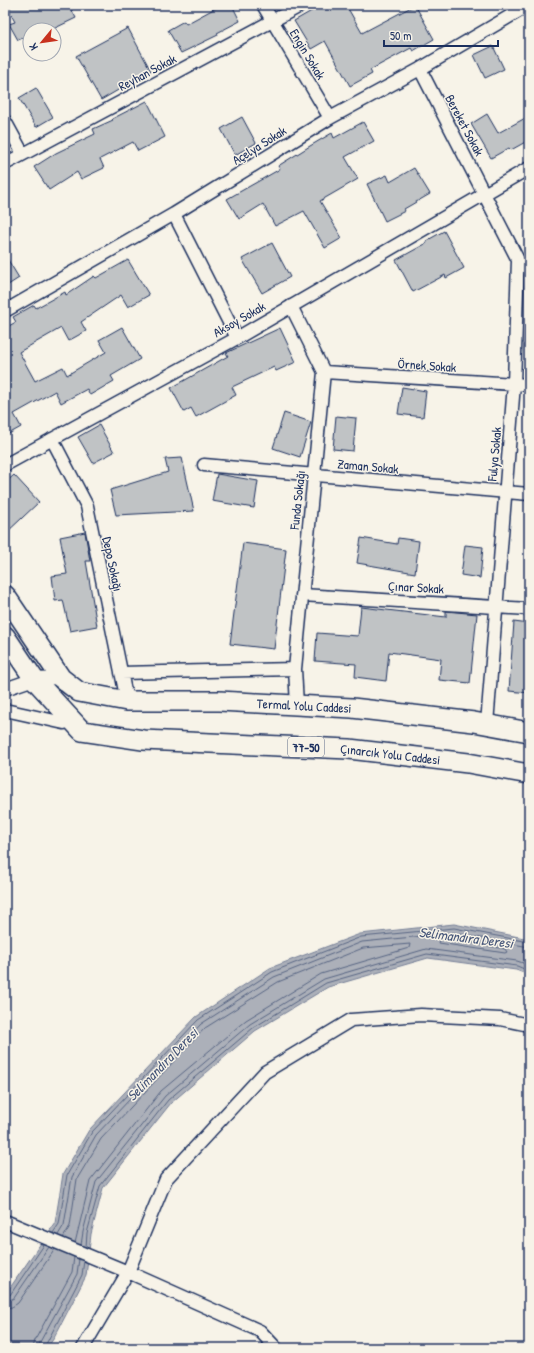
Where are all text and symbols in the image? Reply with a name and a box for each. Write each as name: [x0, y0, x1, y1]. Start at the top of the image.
north arrow: [22, 22, 62, 62]
scale bar: [384, 22, 498, 48]
street label: Engin Sokak: [286, 25, 331, 83]
text: 50 m: [390, 27, 411, 44]
text: K: [26, 41, 41, 53]
street label: Reyhan Sokak: [115, 49, 180, 95]
street label: Bereket Sokak: [441, 91, 489, 159]
street label: Açelya Sokak: [228, 121, 290, 169]
street label: Aksoy Sokak: [210, 297, 269, 341]
street label: Örnek Sokak: [397, 354, 458, 376]
street label: Fulya Sokak: [483, 426, 505, 483]
street label: Zaman Sokak: [337, 454, 400, 478]
street label: Funda Sokağı: [285, 469, 309, 532]
street label: Depo Sokağı: [98, 535, 128, 593]
street label: Çınar Sokak: [388, 577, 445, 597]
street label: Termal Yolu Caddesi: [256, 694, 352, 717]
road number: 77-50: [288, 737, 324, 757]
street label: Çınarcık Yolu Caddesi: [340, 740, 441, 769]
water label: Selimandıra Deresi: [418, 922, 516, 952]
water label: Selimandıra Deresi: [122, 1022, 203, 1105]

